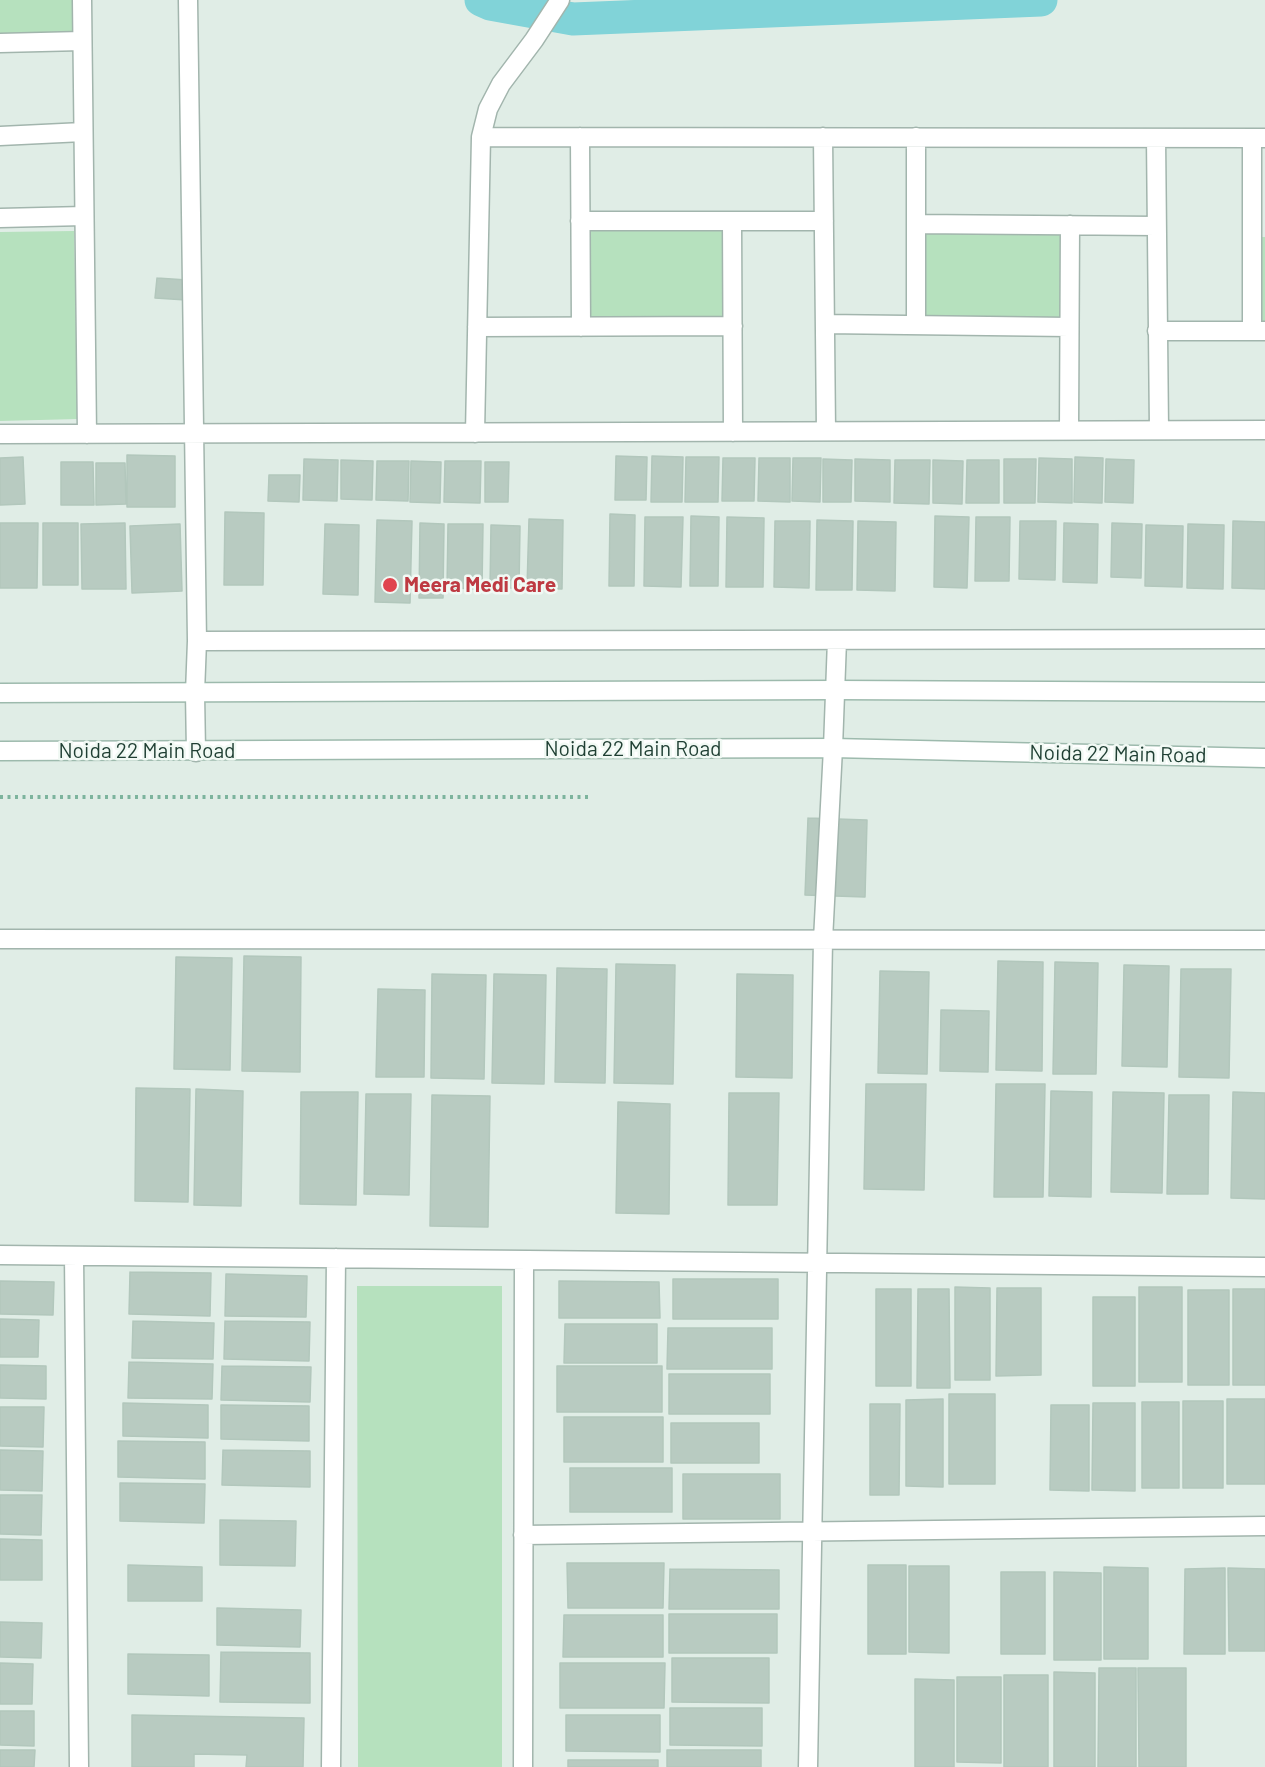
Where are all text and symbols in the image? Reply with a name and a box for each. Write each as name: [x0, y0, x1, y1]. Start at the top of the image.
place label: Meera Medi Care: [404, 572, 556, 598]
marker: Meera Medi Care: [381, 576, 399, 594]
street label: Noida 22 Main Road: [544, 736, 722, 762]
street label: Noida 22 Main Road: [58, 738, 236, 764]
street label: Noida 22 Main Road: [1029, 740, 1207, 768]

